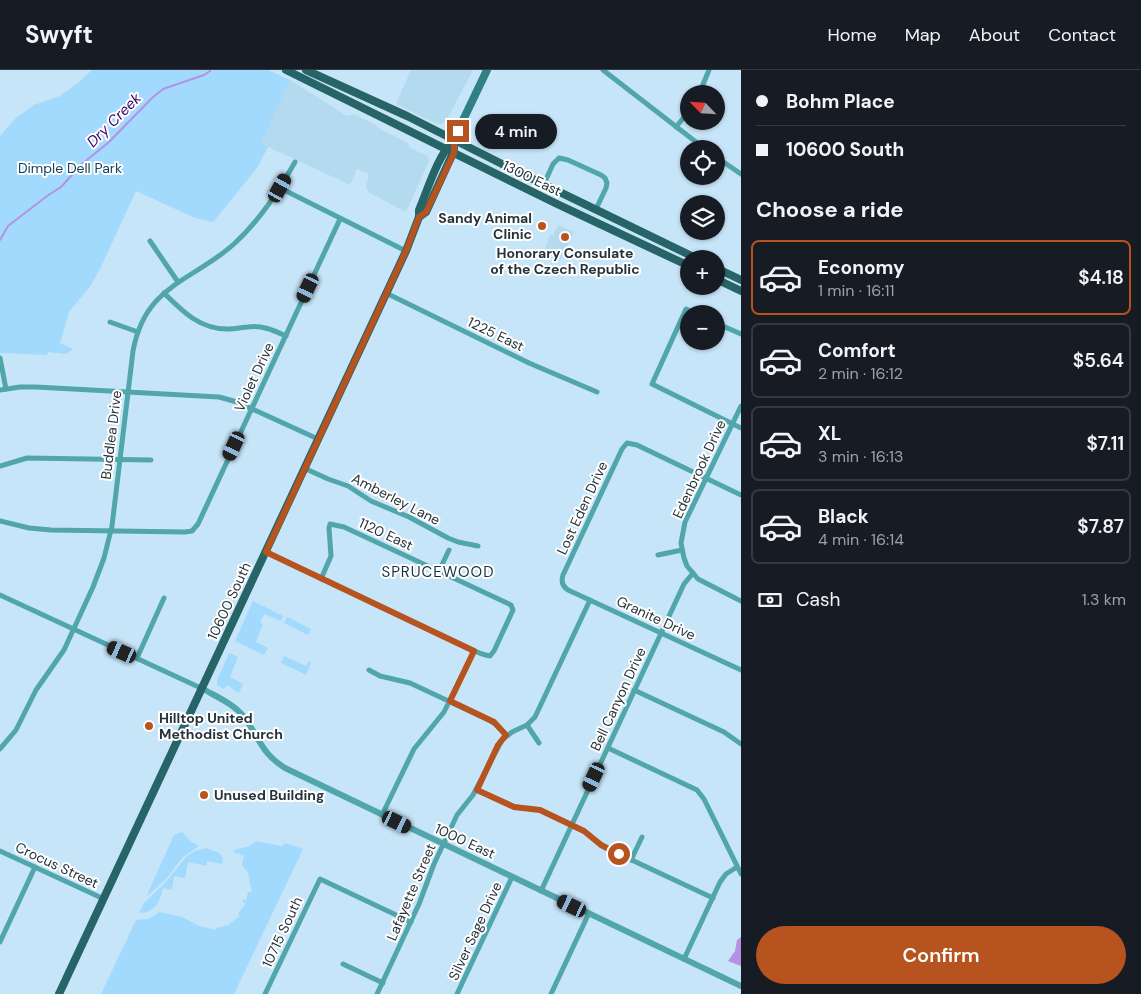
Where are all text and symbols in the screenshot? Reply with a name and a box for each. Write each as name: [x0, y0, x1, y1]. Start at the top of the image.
text: Swyft: [25, 19, 93, 50]
text: Home: [827, 23, 877, 47]
text: Map: [905, 23, 941, 47]
text: About: [969, 23, 1020, 47]
text: Contact: [1048, 23, 1116, 47]
north arrow: [680, 85, 725, 130]
map controls: [680, 85, 725, 350]
water label: Dry Creek: [82, 88, 146, 152]
text: Bohm Place: [786, 89, 895, 114]
callout: 4 min: [476, 114, 558, 148]
route end: [447, 120, 469, 142]
text: 4 min: [495, 121, 537, 142]
text: 10600 South: [786, 137, 904, 162]
button: locate: [680, 140, 725, 185]
street label: 1300 East: [500, 156, 564, 200]
park label: Dimple Dell Park: [18, 159, 122, 177]
car: [266, 171, 293, 205]
button: layers: [680, 195, 725, 240]
text: Choose a ride: [756, 195, 904, 224]
place label: Sandy Animal Clinic: [438, 209, 532, 243]
marker: Sandy Animal Clinic: [536, 220, 548, 232]
marker: Honorary Consulate of the Czech Republic: [559, 231, 571, 243]
place label: Honorary Consulate of the Czech Republic: [490, 244, 640, 278]
button: +: [680, 250, 725, 295]
icon: car: [758, 255, 803, 300]
text: Economy: [818, 255, 905, 280]
text: $4.18: [1078, 265, 1124, 290]
car: [294, 271, 321, 305]
text: 1 min · 16:11: [818, 280, 894, 301]
button: −: [680, 305, 725, 350]
street label: 1225 East: [465, 313, 527, 355]
icon: car: [758, 338, 803, 383]
text: Comfort: [818, 338, 896, 363]
street label: Violet Drive: [230, 340, 278, 414]
text: $5.64: [1073, 348, 1124, 373]
text: 2 min · 16:12: [818, 363, 903, 384]
street label: Buddlea Drive: [97, 389, 125, 481]
street label: Edenbrook Drive: [668, 417, 730, 521]
icon: car: [758, 421, 803, 466]
text: XL: [818, 421, 841, 446]
car: [220, 429, 247, 463]
text: $7.11: [1086, 431, 1124, 456]
text: 3 min · 16:13: [818, 446, 903, 467]
street label: Lost Eden Drive: [553, 458, 611, 558]
street label: Amberley Lane: [349, 469, 443, 529]
icon: car: [758, 504, 803, 549]
text: Black: [818, 504, 869, 529]
street label: 1120 East: [356, 514, 416, 554]
text: $7.87: [1077, 514, 1124, 539]
text: 4 min · 16:14: [818, 529, 904, 550]
street label: 10600 South: [203, 559, 255, 643]
district label: SPRUCEWOOD: [381, 562, 495, 582]
icon: cash: [756, 586, 784, 614]
text: Cash: [796, 587, 840, 612]
text: 1.3 km: [1082, 589, 1126, 610]
street label: Granite Drive: [614, 592, 698, 644]
car: [105, 639, 138, 665]
street label: Bell Canyon Drive: [586, 644, 650, 754]
place label: Hilltop United Methodist Church: [159, 709, 283, 743]
marker: Hilltop United Methodist Church: [143, 720, 155, 732]
car: [580, 760, 607, 794]
place label: Unused Building: [214, 786, 324, 804]
marker: Unused Building: [198, 789, 210, 801]
car: [380, 809, 413, 835]
street label: 1000 East: [432, 819, 498, 863]
street label: Crocus Street: [13, 838, 101, 892]
street label: Lafayette Street: [382, 841, 440, 943]
route start: [608, 843, 630, 865]
street label: Silver Sage Drive: [444, 879, 506, 983]
car: [555, 893, 588, 919]
street label: 10715 South: [258, 894, 306, 970]
button: Confirm: [756, 926, 1126, 984]

